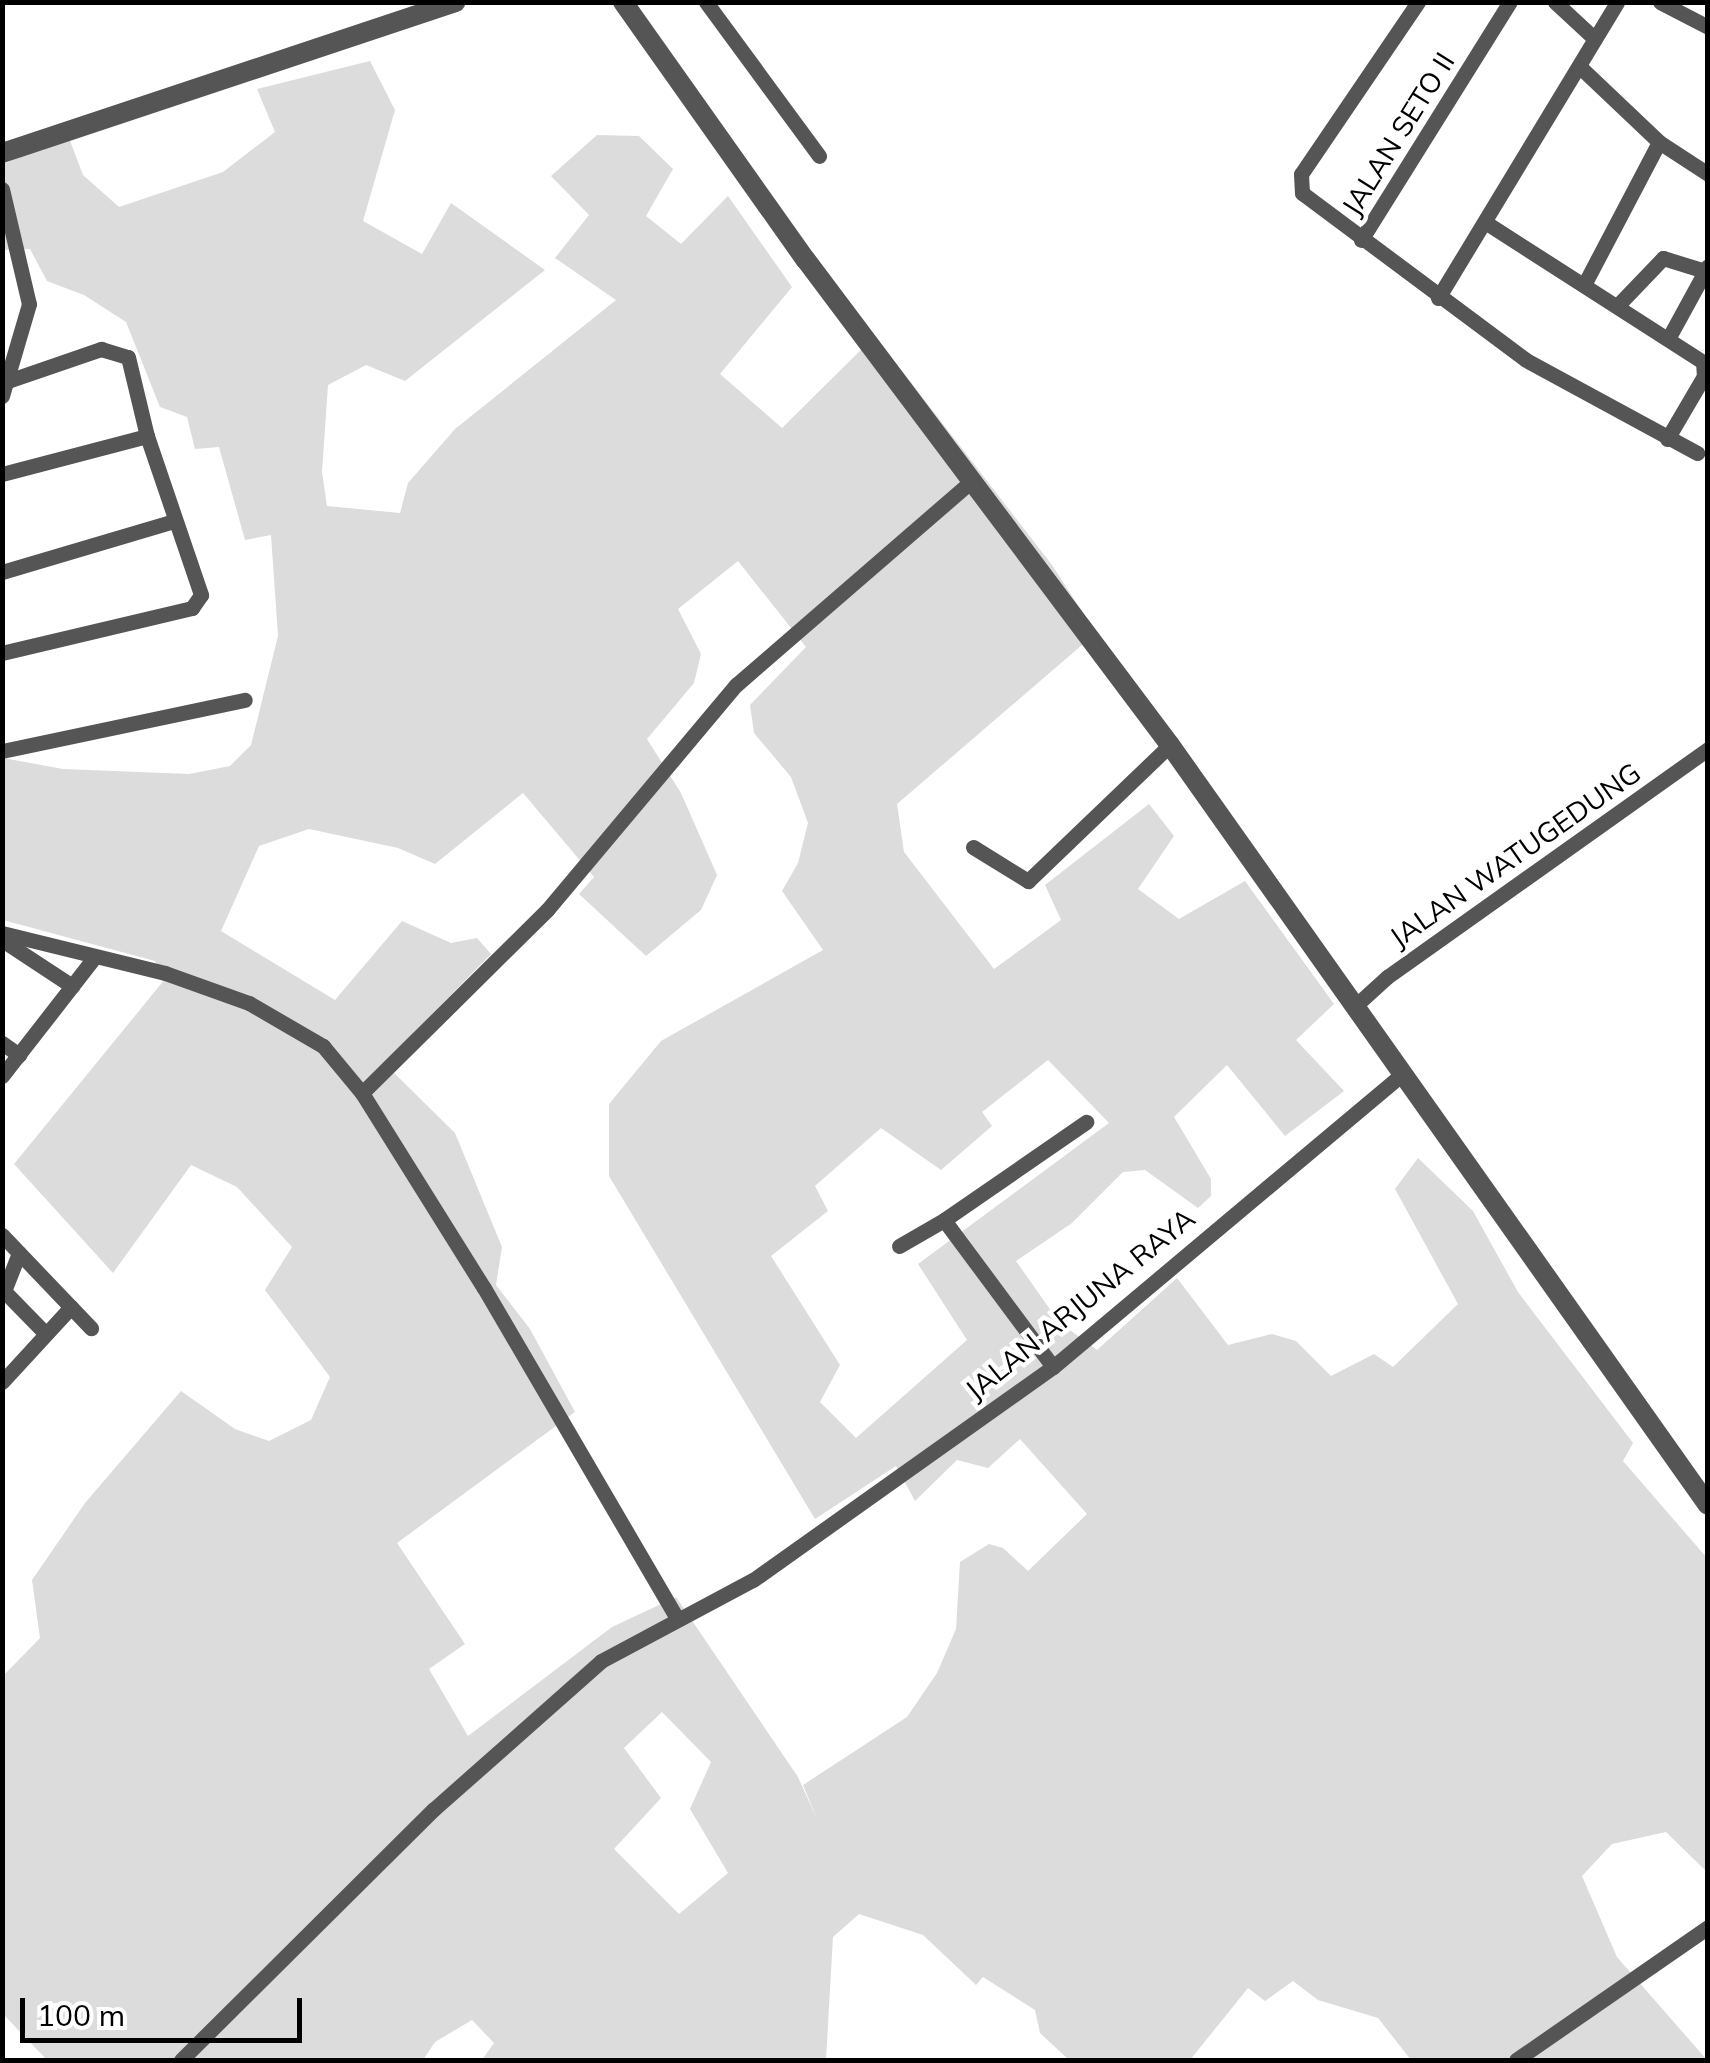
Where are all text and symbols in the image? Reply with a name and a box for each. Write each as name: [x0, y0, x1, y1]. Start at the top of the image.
street label: JALAN SETO II: [1334, 46, 1462, 222]
street label: JALAN WATUGEDUNG: [1383, 756, 1647, 954]
street label: JALAN ARJUNA RAYA: [959, 1201, 1201, 1407]
scale bar: [25, 1978, 308, 2040]
text: 100 m: [37, 1996, 125, 2034]

